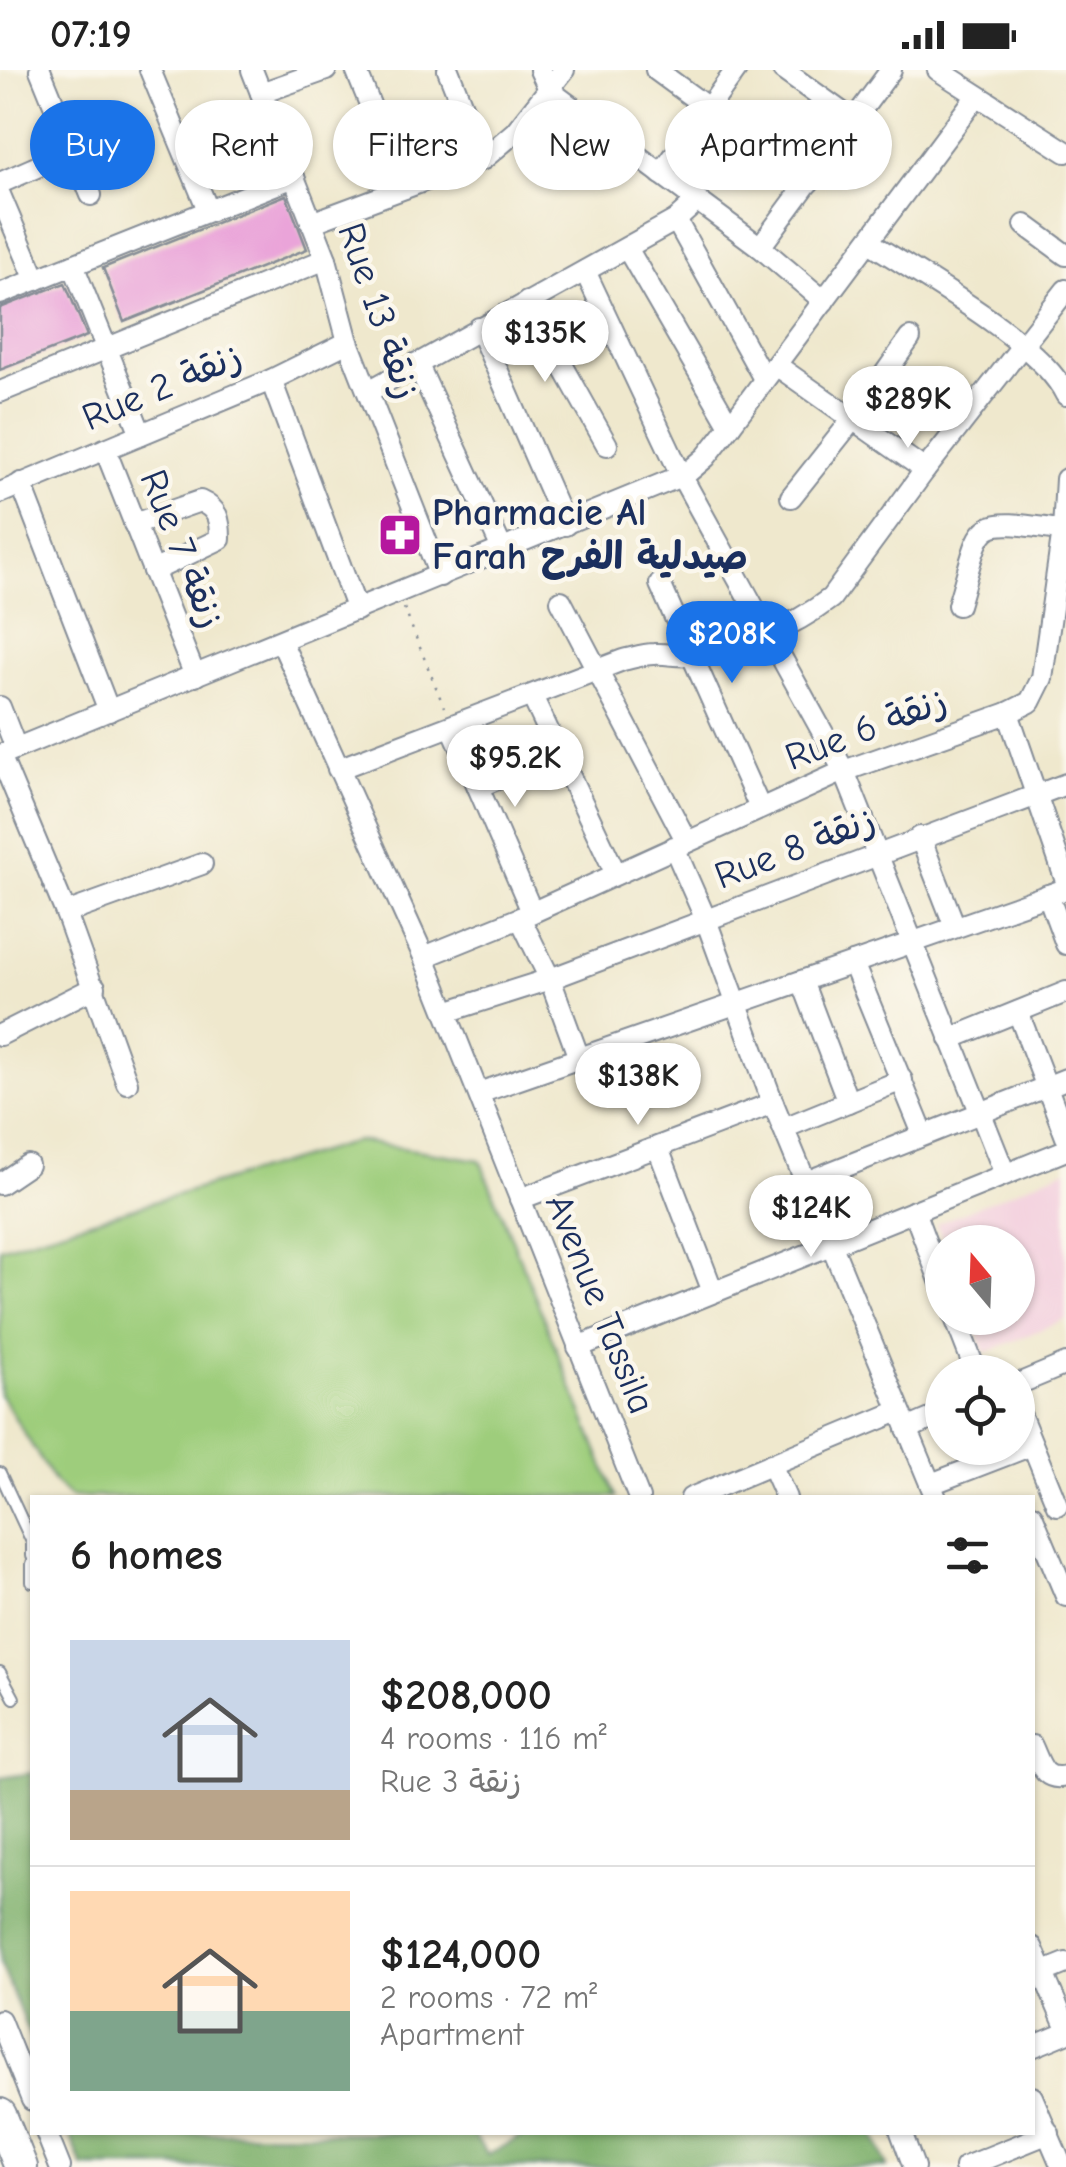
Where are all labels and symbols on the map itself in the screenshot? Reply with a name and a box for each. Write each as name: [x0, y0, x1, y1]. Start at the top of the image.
street label: Rue 13 زنقة: [328, 217, 430, 405]
pin: $135K: [475, 300, 615, 385]
street label: Rue 2 زنقة: [76, 334, 248, 440]
pin: $289K: [838, 366, 978, 451]
street label: Rue 7 زنقة: [130, 463, 234, 635]
place label: Pharmacie Al Farah صيدلية الفرح: [432, 491, 748, 580]
pharmacy icon: Pharmacie Al Farah صيدلية الفرح: [377, 512, 423, 558]
pin: $208K: [662, 601, 802, 686]
street label: Rue 6 زنقة: [779, 678, 953, 780]
pin: $95.2K: [434, 725, 596, 810]
street label: Rue 8 زنقة: [709, 797, 881, 899]
pin: $138K: [568, 1043, 708, 1128]
pin: $124K: [741, 1175, 881, 1260]
street label: Avenue Tassila: [536, 1188, 664, 1420]
north arrow: [925, 1225, 1035, 1335]

